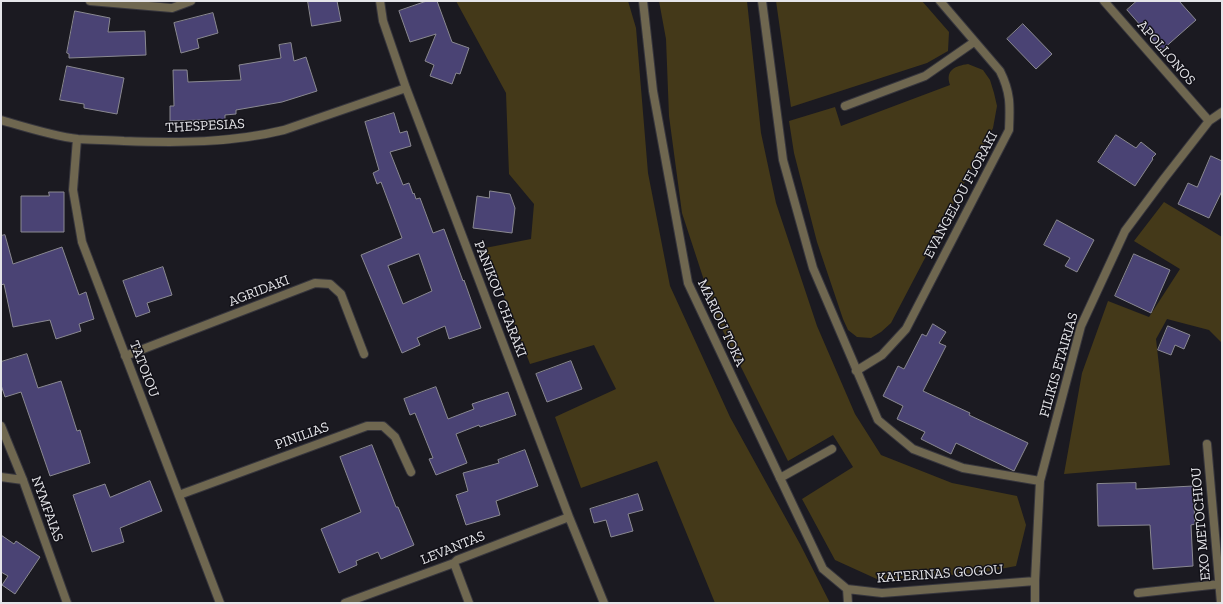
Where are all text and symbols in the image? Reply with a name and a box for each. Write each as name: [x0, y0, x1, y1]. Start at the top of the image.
street label: APOLLONOS: [1133, 17, 1199, 89]
street label: THESPESIAS: [165, 116, 245, 136]
street label: EVANGELOU FLORAKI: [920, 129, 1002, 261]
street label: PANIKOU CHARAKI: [470, 239, 530, 359]
street label: AGRIDAKI: [226, 272, 292, 310]
street label: MARIOU TOKA: [693, 277, 749, 369]
street label: FILIKIS ETAIRIAS: [1036, 311, 1082, 419]
street label: TATOIOU: [126, 338, 162, 400]
street label: PINILIAS: [273, 419, 331, 453]
street label: EXO METOCHIOU: [1188, 467, 1214, 581]
street label: NYMFAIAS: [27, 474, 67, 544]
street label: LEVANTAS: [418, 528, 488, 568]
street label: KATERINAS GOGOU: [876, 561, 1004, 587]

